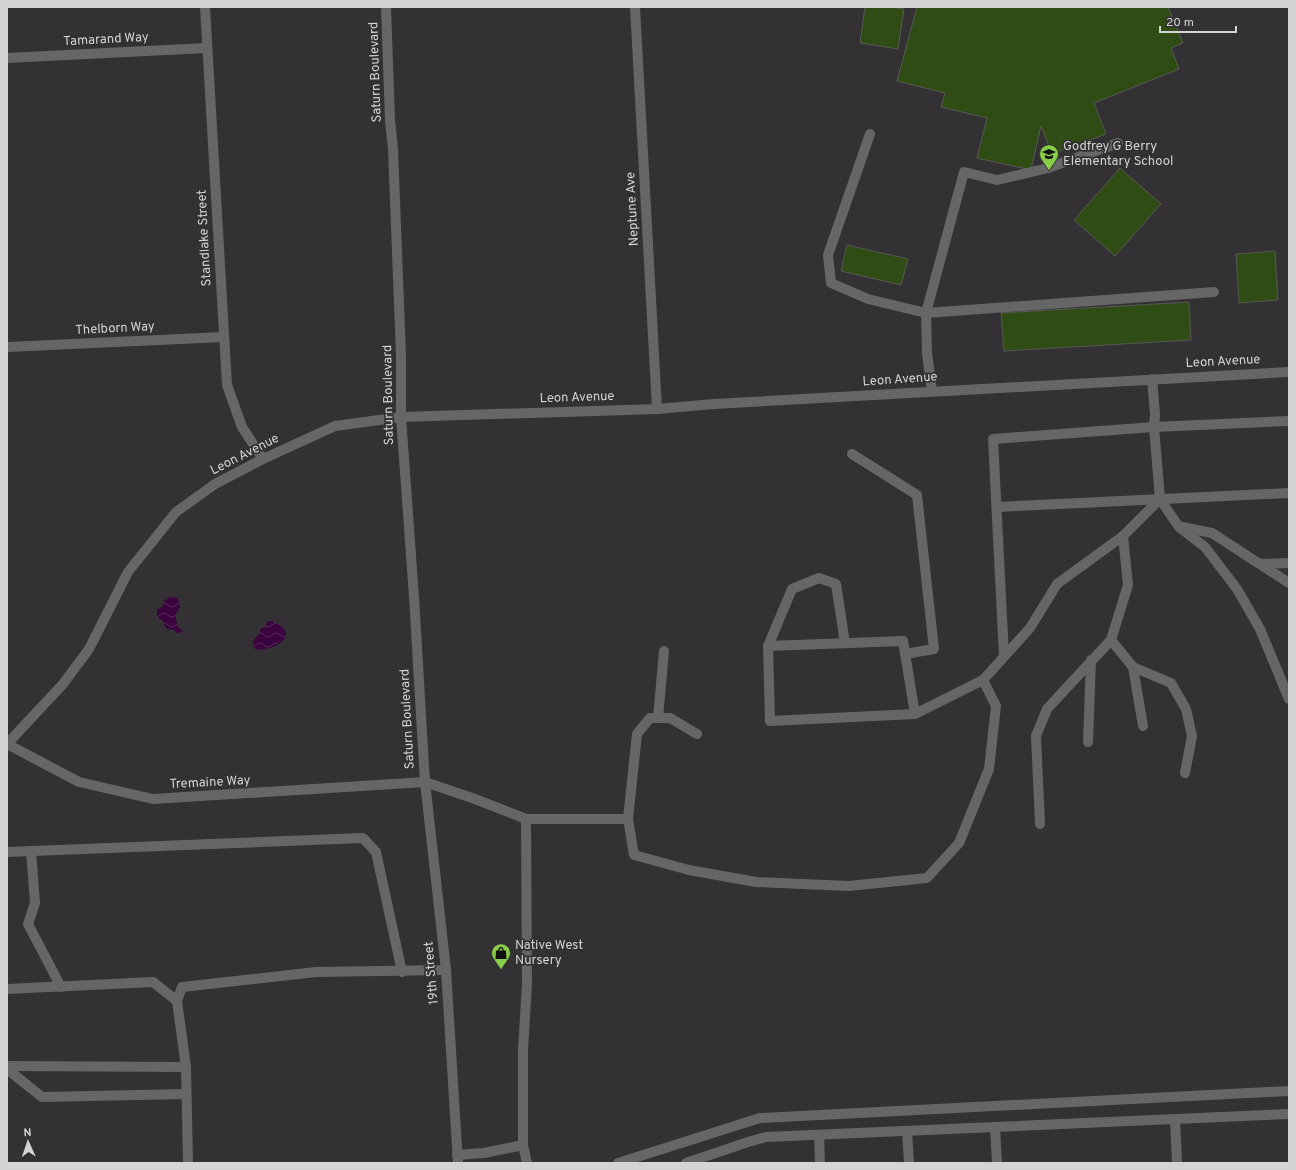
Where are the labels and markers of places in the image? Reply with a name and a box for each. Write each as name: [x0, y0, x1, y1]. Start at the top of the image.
place label: Godfrey G Berry Elementary School: [1063, 139, 1173, 170]
school or university icon: Godfrey G Berry Elementary School: [1038, 143, 1060, 171]
place label: Native West Nursery: [515, 938, 583, 969]
shop icon: Native West Nursery: [490, 942, 512, 970]

